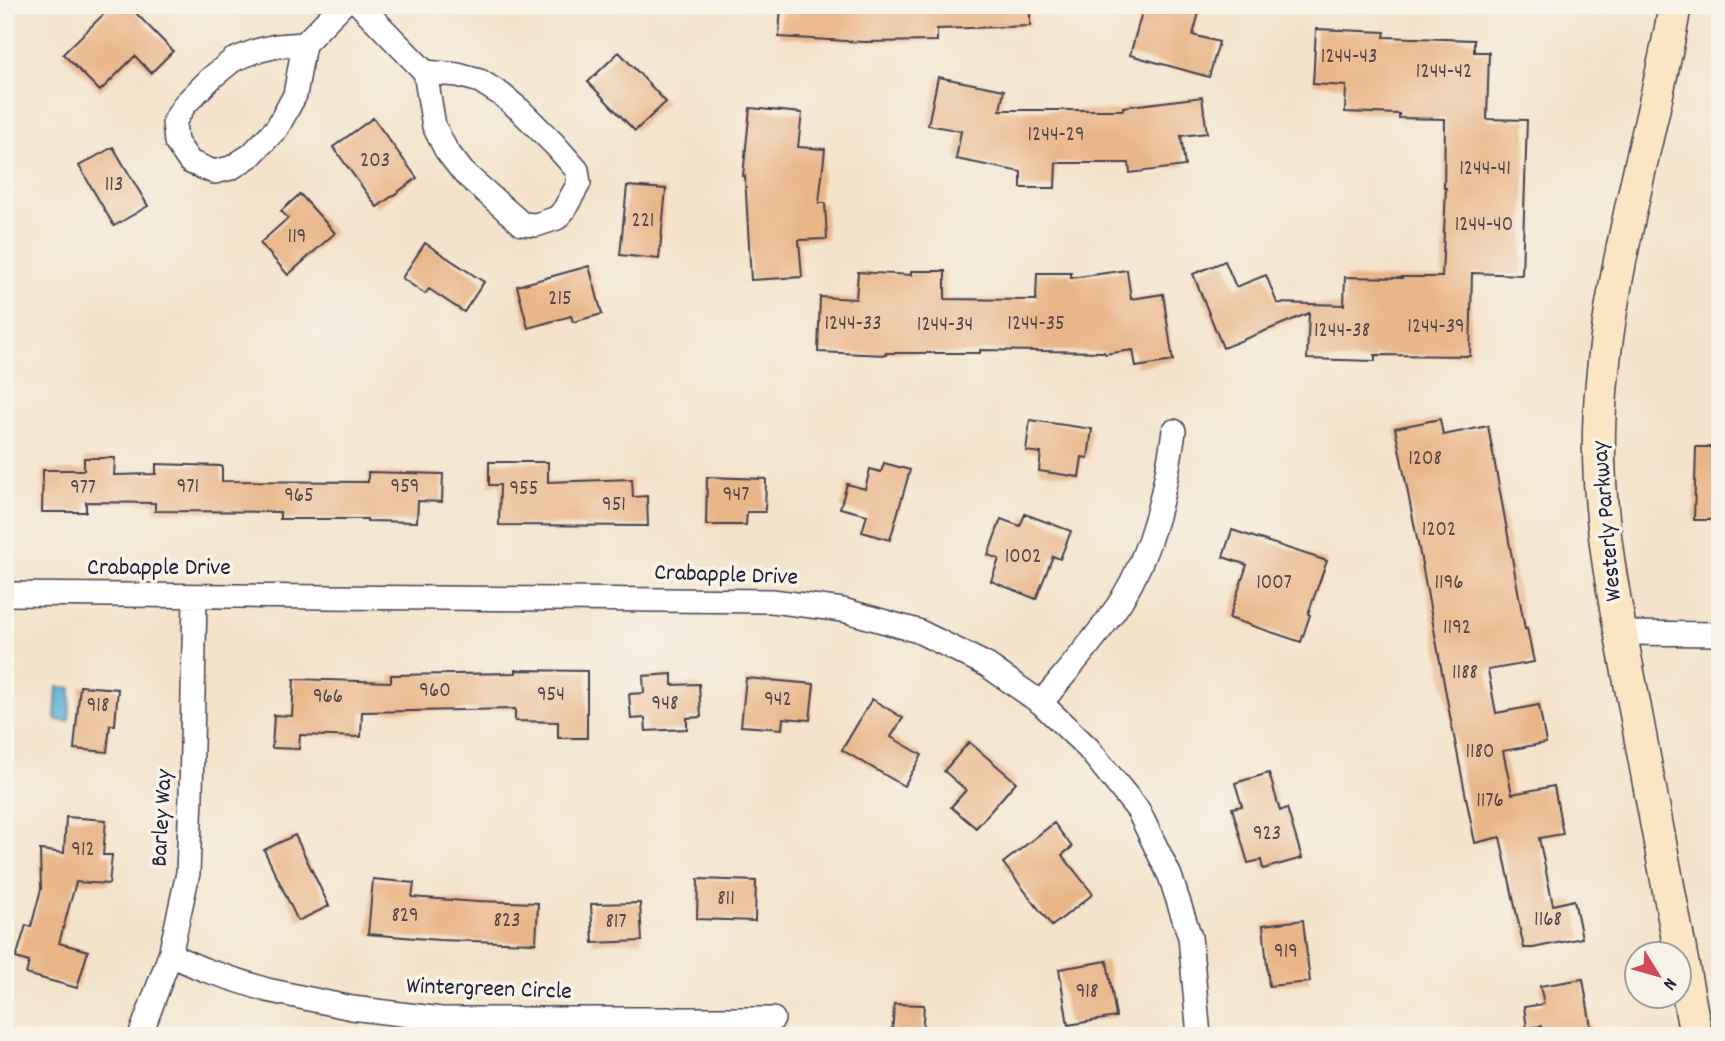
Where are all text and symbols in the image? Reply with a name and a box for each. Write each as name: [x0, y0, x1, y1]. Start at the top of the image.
house number: 1244-43: [1321, 43, 1377, 73]
house number: 1244-42: [1416, 58, 1472, 88]
house number: 1244-29: [1027, 121, 1085, 151]
house number: 203: [360, 147, 390, 177]
house number: 1244-41: [1459, 155, 1511, 185]
house number: 113: [105, 171, 123, 201]
house number: 221: [632, 207, 654, 237]
house number: 1244-40: [1455, 211, 1513, 241]
house number: 119: [288, 223, 306, 253]
house number: 215: [548, 285, 572, 315]
house number: 1244-33: [824, 310, 882, 340]
house number: 1244-35: [1007, 310, 1065, 340]
house number: 1244-34: [917, 311, 973, 341]
house number: 1244-39: [1407, 313, 1465, 343]
house number: 1244-38: [1314, 317, 1370, 347]
street label: Westerly Parkway: [1584, 438, 1632, 603]
house number: 1208: [1408, 445, 1442, 475]
house number: 971: [177, 473, 199, 503]
house number: 959: [391, 473, 419, 503]
house number: 977: [70, 474, 96, 504]
house number: 955: [509, 475, 539, 505]
house number: 947: [723, 481, 749, 511]
house number: 965: [284, 482, 314, 512]
house number: 951: [602, 491, 626, 521]
house number: 1202: [1422, 516, 1456, 546]
house number: 1002: [1005, 543, 1041, 573]
street label: Crabapple Drive: [87, 552, 231, 586]
street label: Crabapple Drive: [654, 557, 798, 595]
house number: 1007: [1256, 569, 1292, 599]
house number: 1196: [1434, 569, 1464, 599]
house number: 1192: [1443, 614, 1471, 644]
house number: 1188: [1452, 659, 1478, 689]
house number: 960: [419, 677, 451, 707]
house number: 954: [537, 681, 565, 711]
house number: 966: [313, 683, 343, 713]
house number: 942: [764, 686, 792, 716]
house number: 948: [652, 690, 678, 720]
house number: 918: [87, 692, 109, 722]
house number: 1180: [1465, 738, 1495, 768]
street label: Barley Way: [143, 767, 183, 868]
house number: 1176: [1476, 787, 1504, 817]
house number: 923: [1253, 820, 1281, 850]
house number: 912: [71, 836, 95, 866]
house number: 811: [717, 885, 735, 915]
house number: 829: [391, 902, 419, 932]
house number: 1168: [1534, 906, 1562, 936]
house number: 823: [494, 907, 520, 937]
house number: 817: [605, 908, 627, 938]
house number: 919: [1274, 938, 1298, 968]
north arrow: [1624, 940, 1694, 1010]
street label: Wintergreen Circle: [406, 970, 572, 1010]
text: N: [1655, 971, 1682, 995]
house number: 918: [1076, 978, 1098, 1008]

